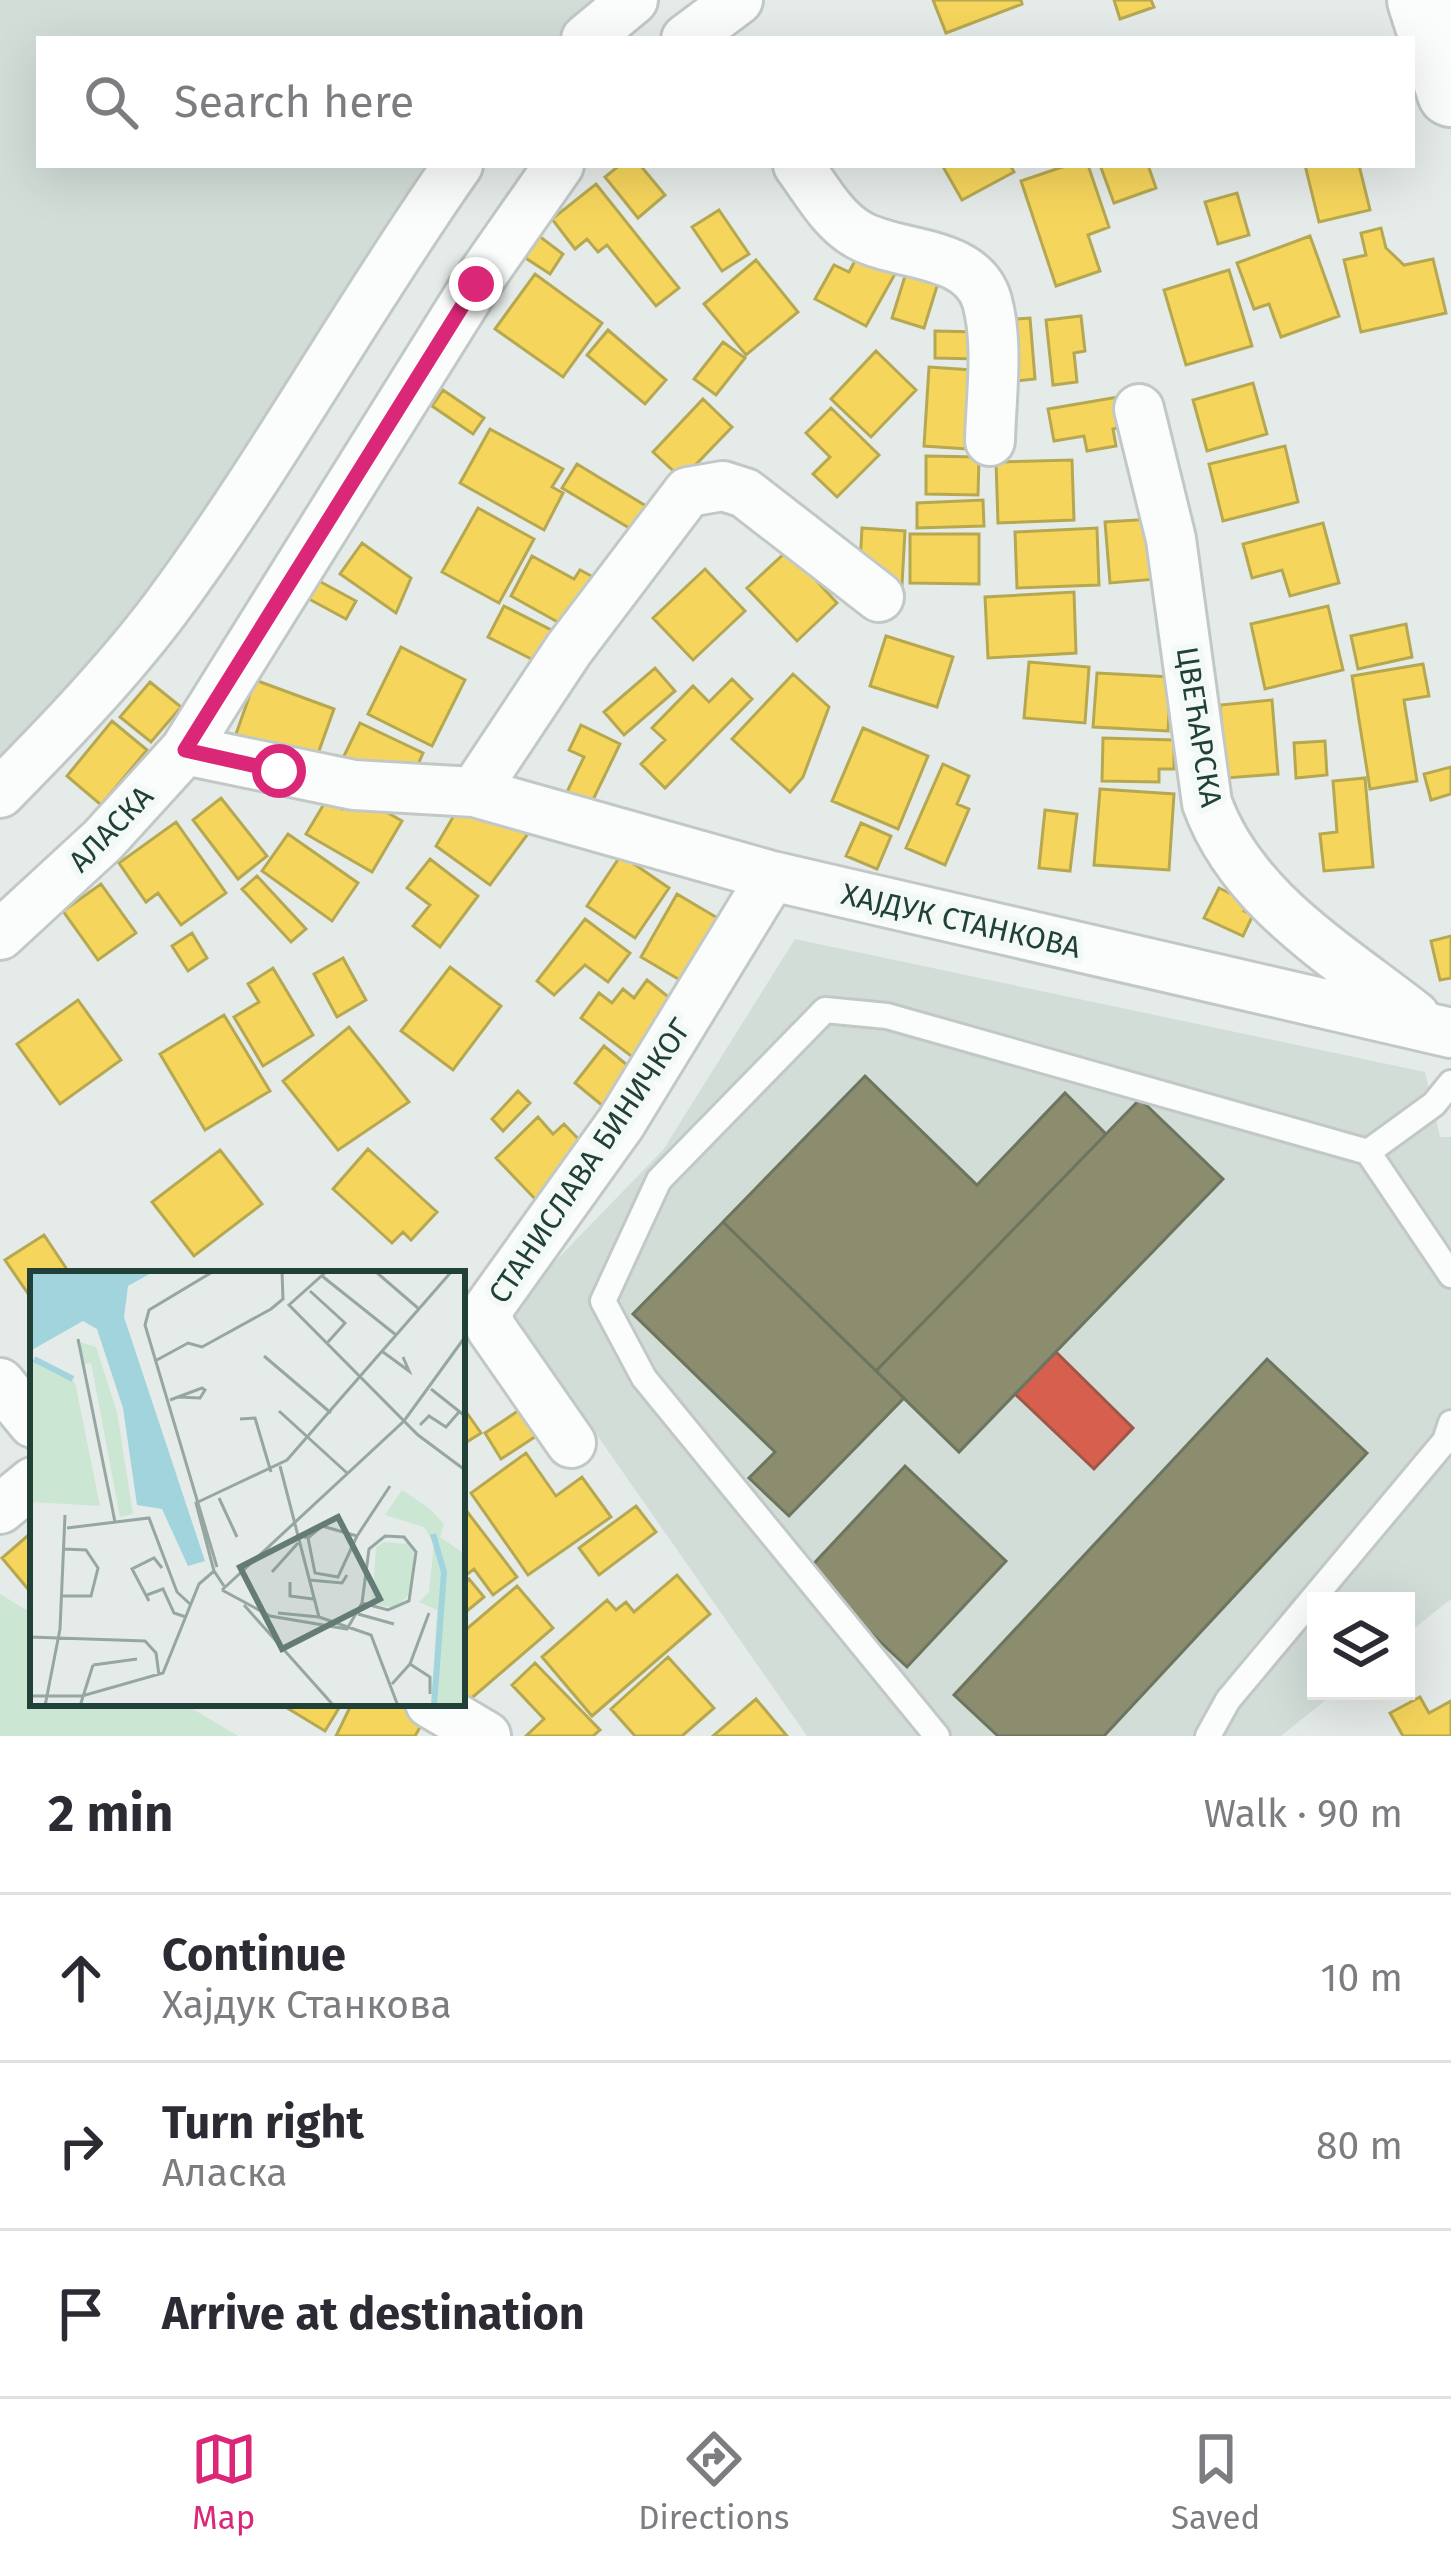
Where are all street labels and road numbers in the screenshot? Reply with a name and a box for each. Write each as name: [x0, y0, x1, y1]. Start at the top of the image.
street label: ЦВЕЋАРСКА: [1169, 644, 1230, 811]
street label: АЛАСКА: [61, 778, 161, 879]
street label: ХАЈДУК СТАНКОВА: [838, 876, 1085, 966]
street label: СТАНИСЛАВА БИНИЧКОГ: [481, 1012, 699, 1310]

